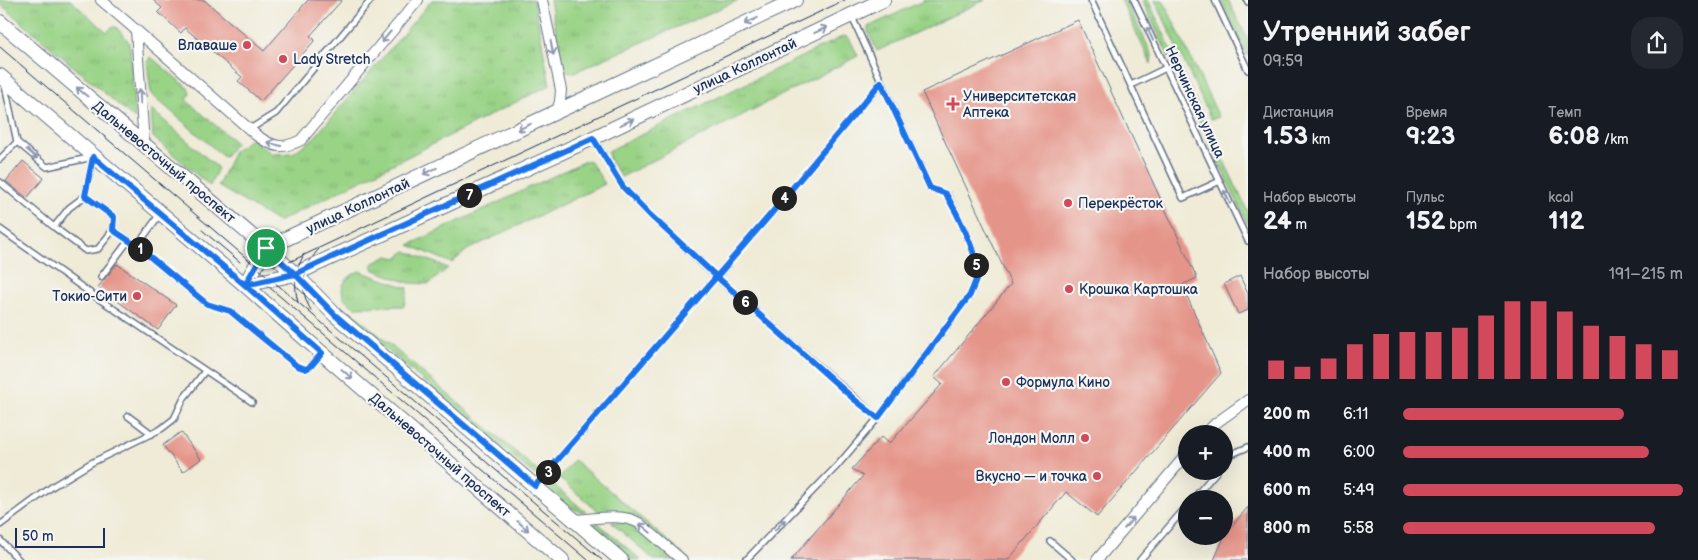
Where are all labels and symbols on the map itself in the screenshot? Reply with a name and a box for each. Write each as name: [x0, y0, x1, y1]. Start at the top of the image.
one-way arrow: [744, 17, 759, 26]
one-way arrow: [813, 24, 828, 34]
one-way arrow: [1145, 27, 1154, 42]
one-way arrow: [381, 31, 392, 44]
street label: улица Коллонтай: [690, 35, 800, 97]
place label: Влаваше: [178, 37, 237, 54]
marker: Влаваше: [241, 39, 253, 51]
one-way arrow: [548, 39, 557, 55]
street label: Нерчинская улица: [1162, 43, 1229, 161]
place label: Lady Stretch: [293, 51, 371, 68]
marker: Lady Stretch: [277, 53, 289, 65]
one-way arrow: [76, 87, 89, 98]
one-way arrow: [136, 88, 145, 104]
place label: Университетская Аптека: [962, 88, 1076, 121]
street label: Дальневосточный проспект: [89, 97, 239, 227]
marker: Университетская Аптека: [947, 98, 959, 110]
one-way arrow: [619, 117, 634, 126]
one-way arrow: [517, 123, 532, 132]
one-way arrow: [266, 139, 282, 148]
one-way arrow: [25, 148, 38, 160]
one-way arrow: [423, 167, 438, 177]
street label: улица Коллонтай: [303, 175, 413, 237]
pin: 7: [456, 182, 482, 208]
pin: 4: [772, 186, 796, 210]
one-way arrow: [1222, 190, 1231, 205]
place label: Перекрёсток: [1078, 195, 1163, 212]
marker: Перекрёсток: [1062, 197, 1074, 209]
pin: [245, 227, 287, 269]
pin: 1: [128, 236, 152, 262]
pin: 5: [964, 252, 988, 278]
place label: Крошка Картошка: [1079, 281, 1199, 298]
marker: Крошка Картошка: [1063, 283, 1075, 295]
place label: Токио-Сити: [52, 288, 127, 305]
marker: Токио-Сити: [131, 290, 143, 302]
pin: 6: [732, 290, 758, 314]
one-way arrow: [341, 369, 354, 380]
place label: Формула Кино: [1016, 374, 1110, 391]
marker: Формула Кино: [1000, 376, 1012, 388]
street label: Дальневосточный проспект: [366, 389, 514, 521]
place label: Лондон Молл: [988, 430, 1075, 447]
marker: Лондон Молл: [1079, 432, 1091, 444]
pin: 3: [536, 460, 560, 484]
place label: Вкусно — и точка: [976, 468, 1088, 485]
marker: Вкусно — и точка: [1091, 470, 1103, 482]
one-way arrow: [1123, 517, 1134, 530]
one-way arrow: [774, 519, 786, 531]
one-way arrow: [517, 521, 530, 532]
one-way arrow: [639, 523, 652, 534]
scale bar: [15, 525, 105, 548]

